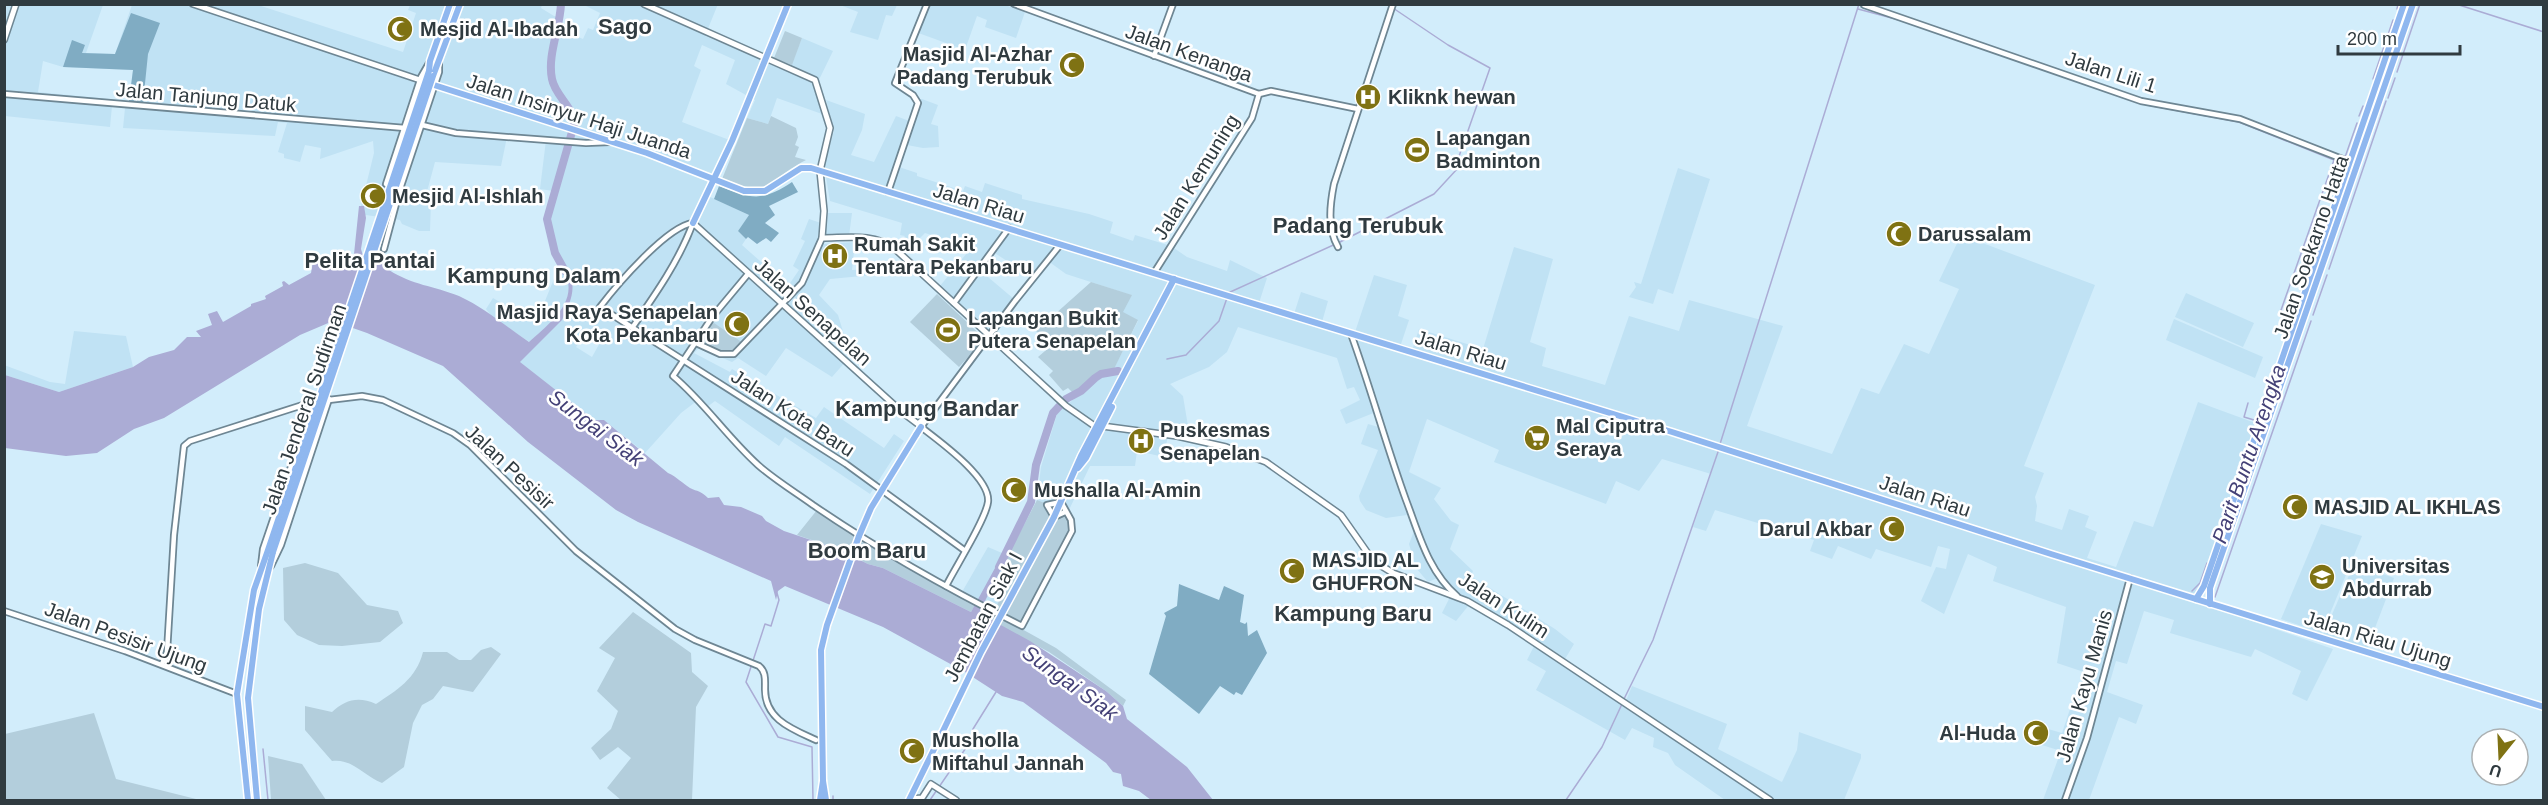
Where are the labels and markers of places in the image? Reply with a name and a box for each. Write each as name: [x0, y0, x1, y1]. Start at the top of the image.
mosque icon: Mesjid Al-Ibadah: [385, 14, 415, 44]
place label: Mesjid Al-Ibadah: [420, 18, 578, 40]
place label: Masjid Al-Azhar Padang Terubuk: [897, 43, 1053, 88]
mosque icon: Masjid Al-Azhar Padang Terubuk: [1057, 50, 1087, 80]
hospital icon: Kliknk hewan: [1353, 82, 1383, 112]
place label: Kliknk hewan: [1388, 86, 1516, 108]
place label: Lapangan Badminton: [1436, 127, 1540, 172]
sports icon: Lapangan Badminton: [1402, 135, 1432, 165]
mosque icon: Mesjid Al-Ishlah: [358, 181, 388, 211]
place label: Mesjid Al-Ishlah: [392, 185, 544, 207]
mosque icon: Darussalam: [1884, 219, 1914, 249]
place label: Darussalam: [1918, 223, 2031, 245]
place label: Rumah Sakit Tentara Pekanbaru: [854, 233, 1033, 278]
hospital icon: Rumah Sakit Tentara Pekanbaru: [820, 241, 850, 271]
place label: Masjid Raya Senapelan Kota Pekanbaru: [497, 301, 718, 346]
place label: Lapangan Bukit Putera Senapelan: [968, 307, 1136, 352]
mosque icon: Masjid Raya Senapelan Kota Pekanbaru: [722, 309, 752, 339]
sports icon: Lapangan Bukit Putera Senapelan: [933, 315, 963, 345]
place label: Mal Ciputra Seraya: [1556, 415, 1666, 460]
place label: Puskesmas Senapelan: [1160, 419, 1270, 464]
supermarket icon: Mal Ciputra Seraya: [1522, 423, 1552, 453]
hospital icon: Puskesmas Senapelan: [1126, 426, 1156, 456]
mosque icon: Mushalla Al-Amin: [999, 475, 1029, 505]
place label: Mushalla Al-Amin: [1034, 479, 1201, 501]
mosque icon: MASJID AL IKHLAS: [2280, 492, 2310, 522]
place label: MASJID AL IKHLAS: [2314, 496, 2501, 518]
mosque icon: Darul Akbar: [1877, 514, 1907, 544]
place label: Darul Akbar: [1759, 518, 1872, 540]
place label: MASJID AL GHUFRON: [1312, 549, 1419, 594]
place label: Universitas Abdurrab: [2342, 555, 2450, 600]
mosque icon: MASJID AL GHUFRON: [1277, 556, 1307, 586]
school or university icon: Universitas Abdurrab: [2307, 562, 2337, 592]
mosque icon: Al-Huda: [2021, 718, 2051, 748]
place label: Al-Huda: [1939, 722, 2017, 744]
place label: Musholla Miftahul Jannah: [932, 729, 1084, 774]
mosque icon: Musholla Miftahul Jannah: [897, 736, 927, 766]

